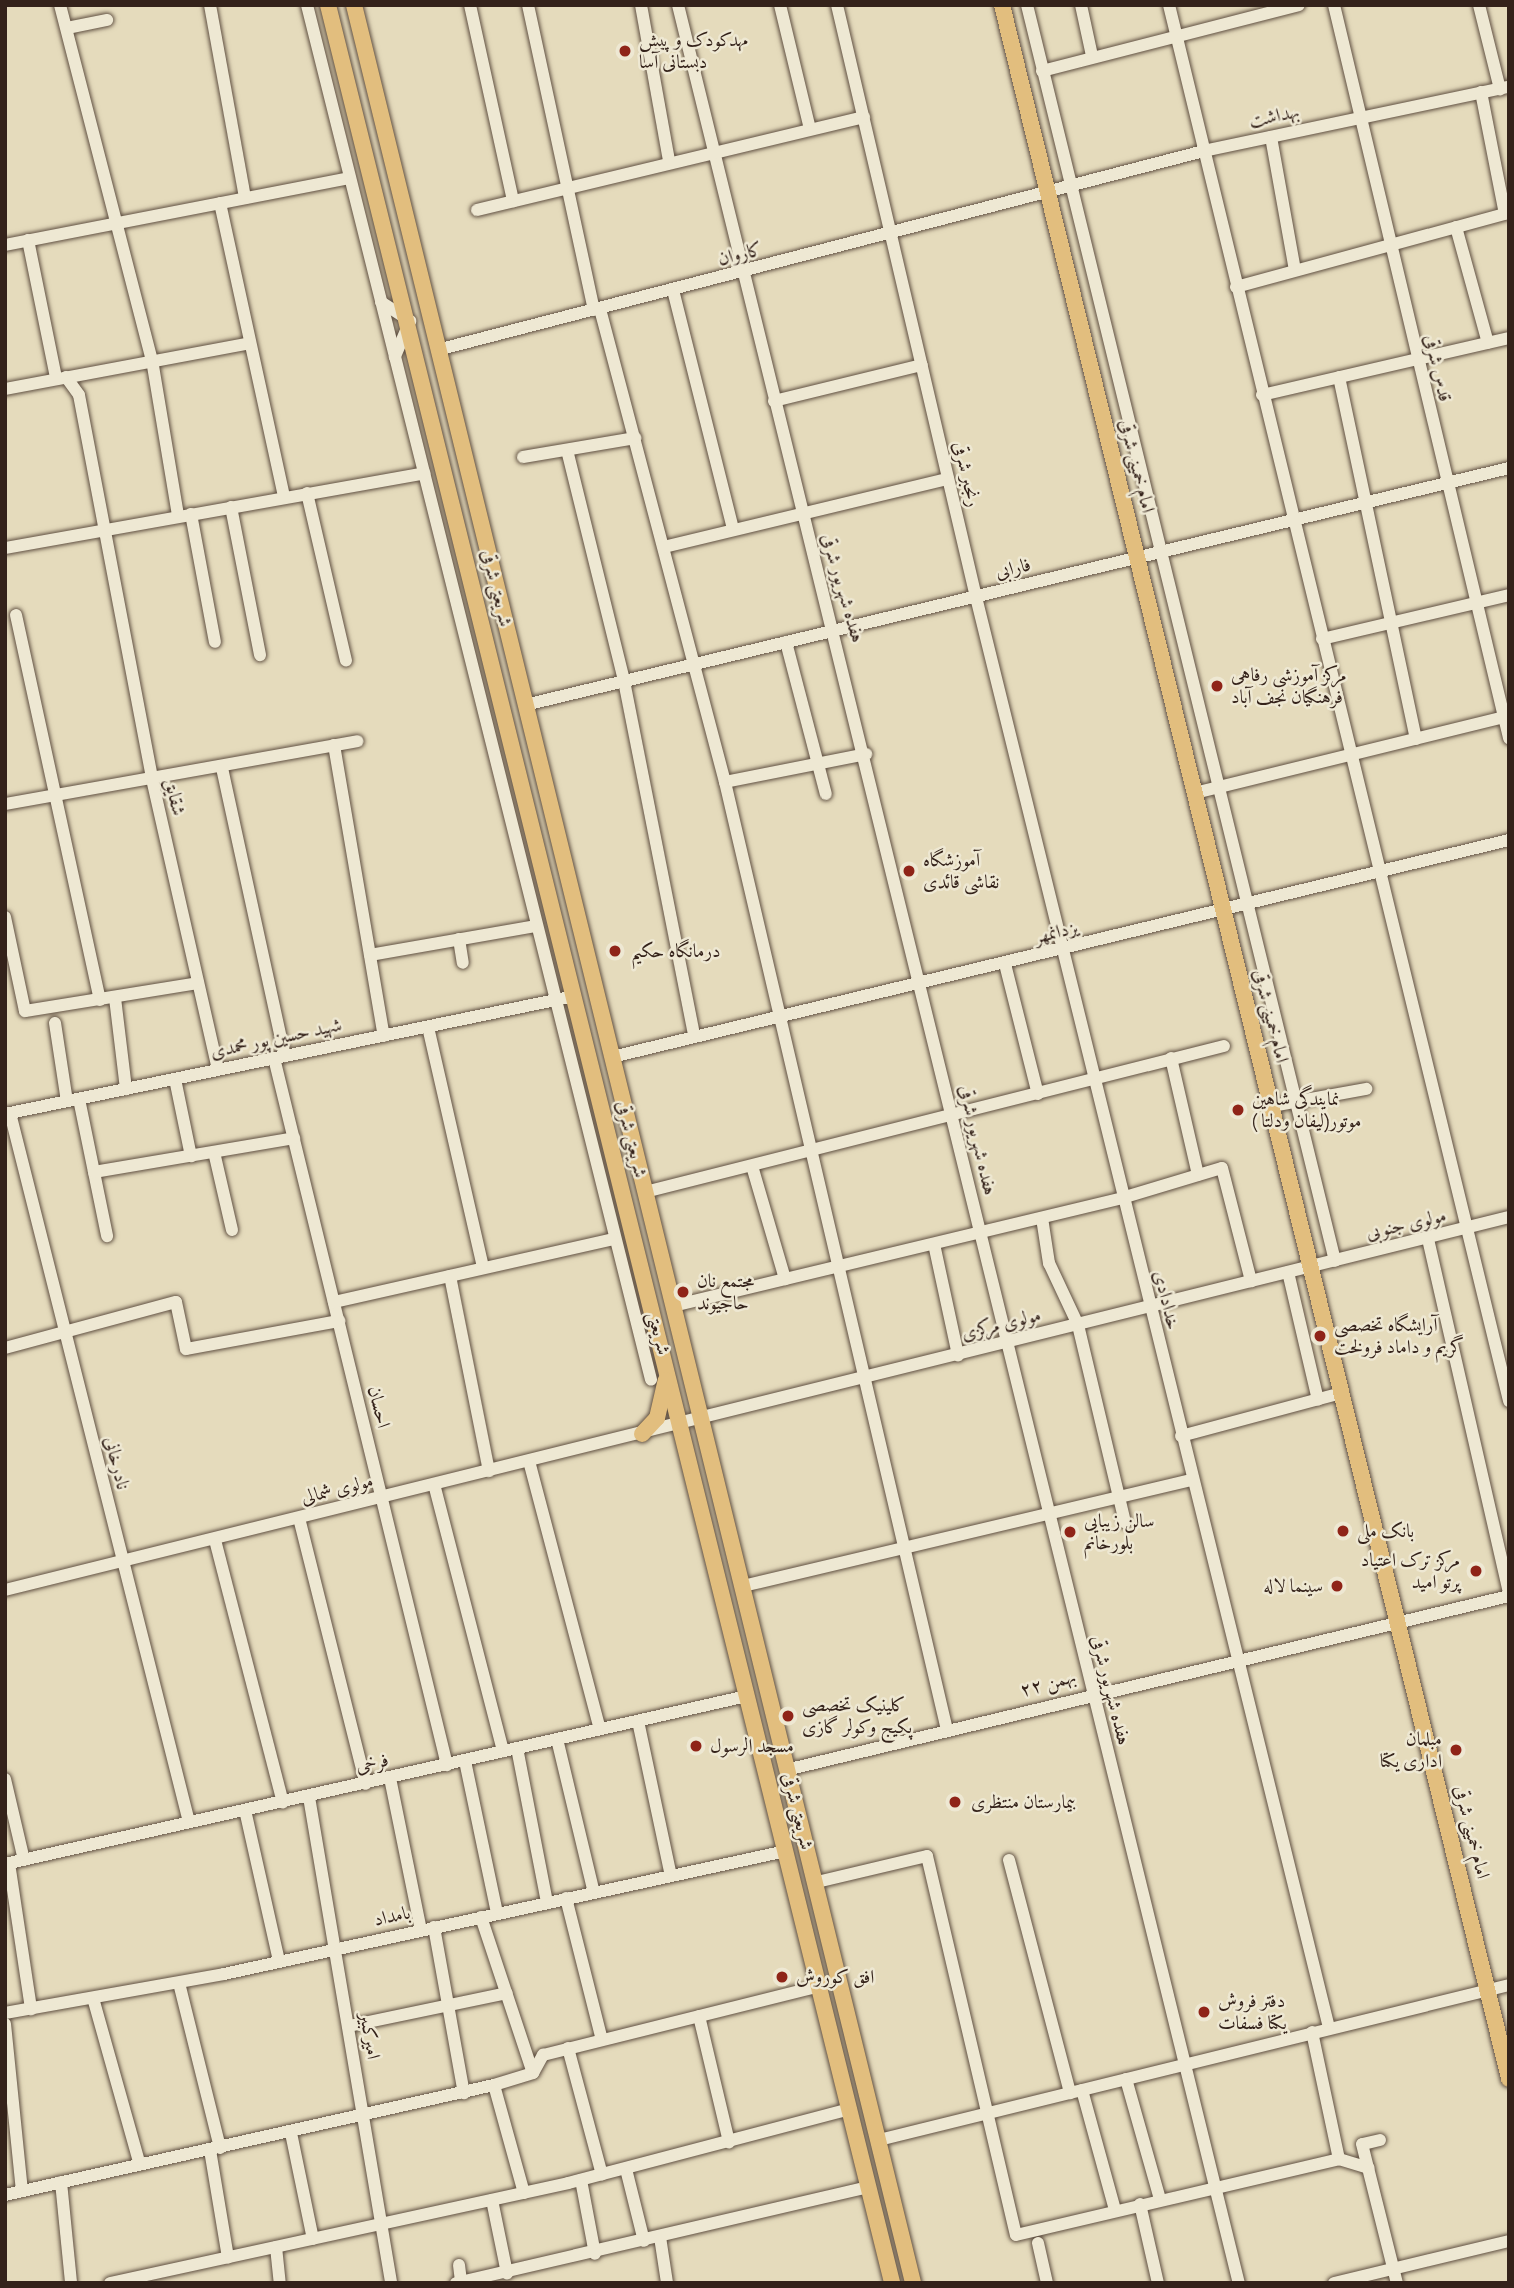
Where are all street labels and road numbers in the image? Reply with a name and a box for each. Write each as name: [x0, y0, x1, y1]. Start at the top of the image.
street label: بهداشت: [1247, 100, 1301, 132]
street label: کاروان: [715, 238, 765, 270]
street label: قدس شرقی: [1419, 332, 1457, 404]
street label: امام خمینی شرقی: [1114, 417, 1160, 515]
street label: رنجبر شرقی: [948, 439, 986, 509]
street label: هفده شهریور شرقی: [817, 531, 869, 645]
street label: شریعتی شرقی: [476, 547, 518, 629]
street label: فارابی: [993, 553, 1033, 583]
street label: شقایق: [160, 776, 190, 818]
street label: یزدانمهر: [1032, 916, 1080, 948]
street label: امام خمینی شرقی: [1248, 967, 1294, 1065]
street label: شهید حسین پور محمدی: [208, 1013, 344, 1063]
street label: هفده شهریور شرقی: [954, 1083, 1002, 1197]
street label: شریعتی شرقی: [611, 1098, 653, 1180]
street label: مولوی جنوبی: [1364, 1204, 1448, 1244]
street label: خدادادی: [1149, 1268, 1185, 1332]
street label: مولوی مرکزی: [959, 1303, 1043, 1345]
street label: شریعتی: [642, 1309, 676, 1357]
street label: احسان: [363, 1384, 395, 1430]
street label: نادرخانی: [99, 1434, 135, 1492]
street label: مولوی شمالی: [298, 1469, 376, 1509]
street label: هفده شهریور شرقی: [1086, 1633, 1136, 1747]
street label: ۲۲ بهمن: [1018, 1665, 1078, 1701]
street label: فرخی: [353, 1748, 391, 1778]
street label: شریعتی شرقی: [777, 1770, 819, 1852]
street label: امام خمینی شرقی: [1449, 1783, 1495, 1881]
street label: بامداد: [372, 1901, 412, 1931]
street label: امیرکبیر: [355, 2011, 385, 2061]

